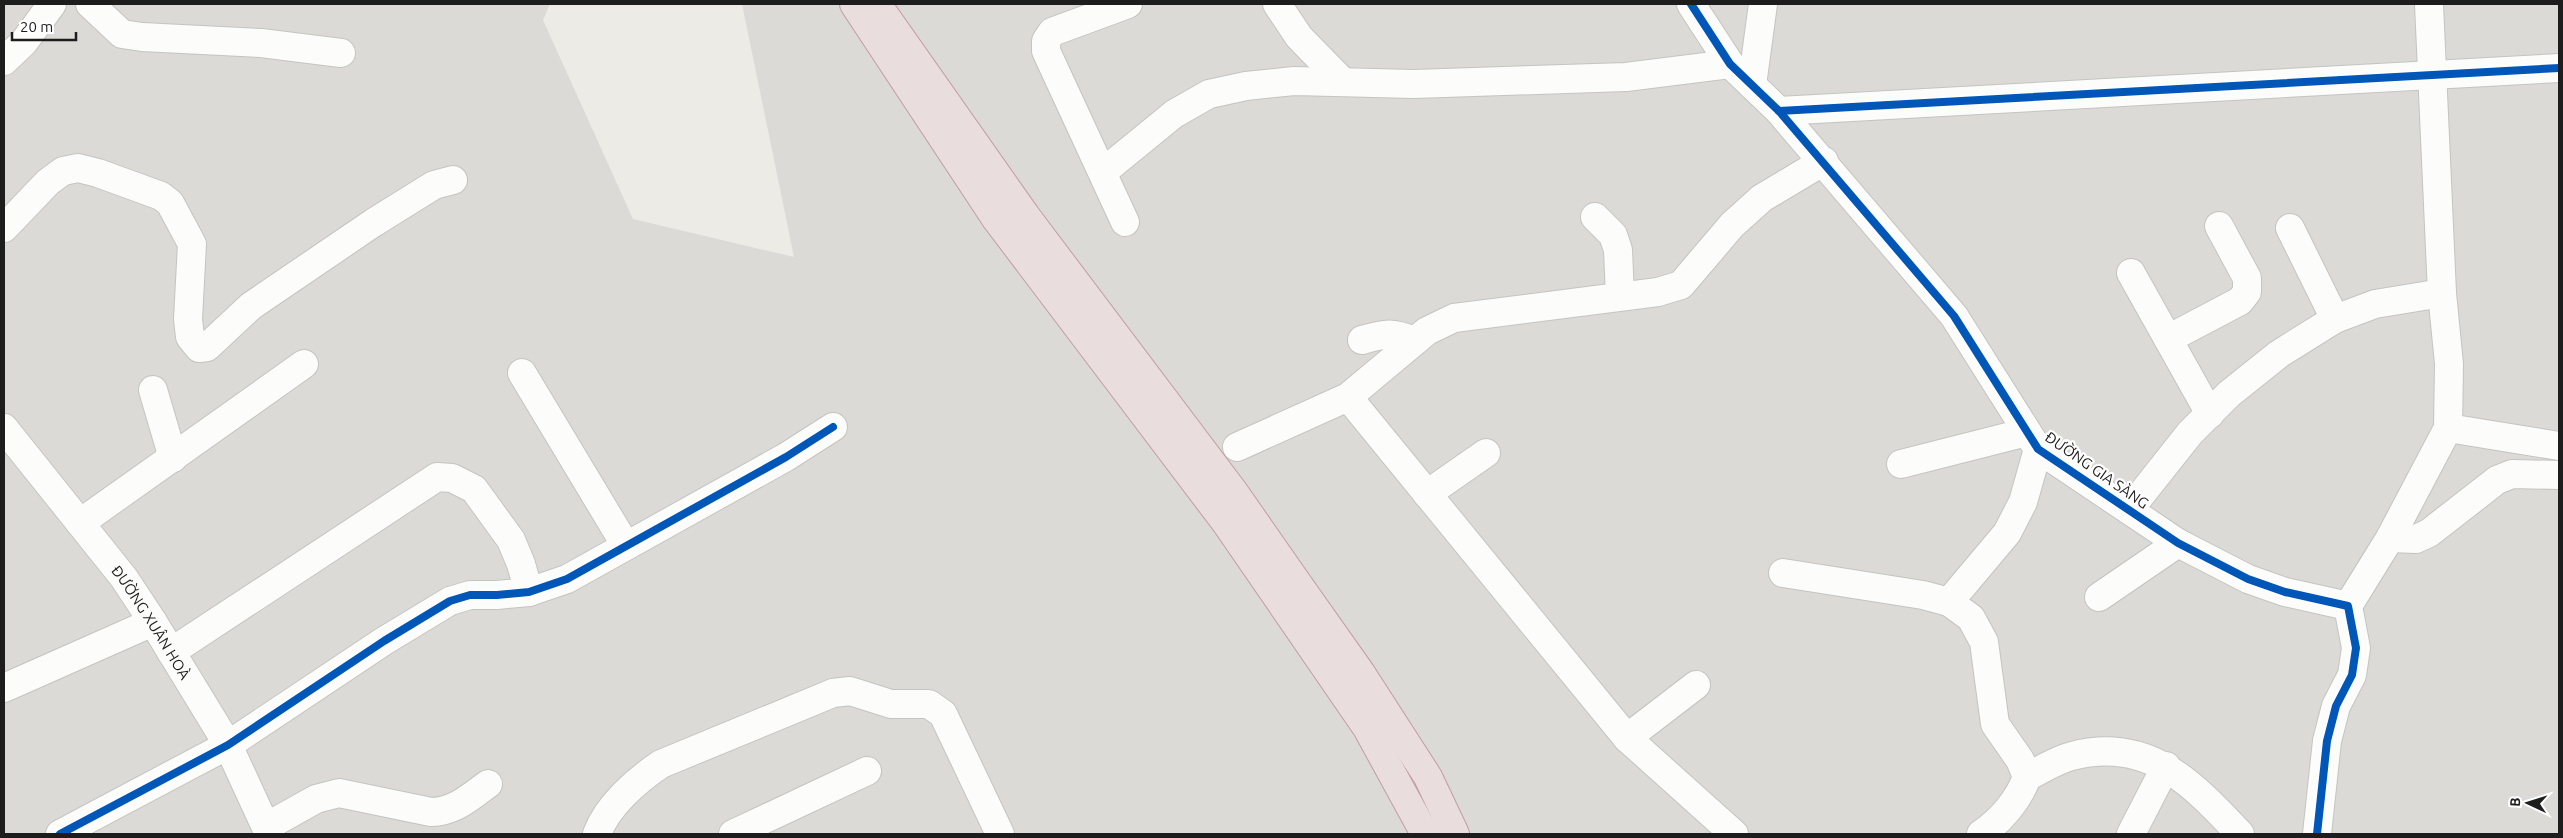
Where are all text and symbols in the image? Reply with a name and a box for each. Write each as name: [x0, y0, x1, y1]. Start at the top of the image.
scale bar: [12, 10, 76, 42]
text: 20 m: [20, 18, 53, 35]
street label: ĐƯỜNG GIA SÀNG: [2042, 427, 2152, 512]
street label: ĐƯỜNG XUÂN HOÀ: [108, 562, 194, 682]
north arrow: [2503, 778, 2553, 828]
text: B: [2507, 797, 2523, 807]

